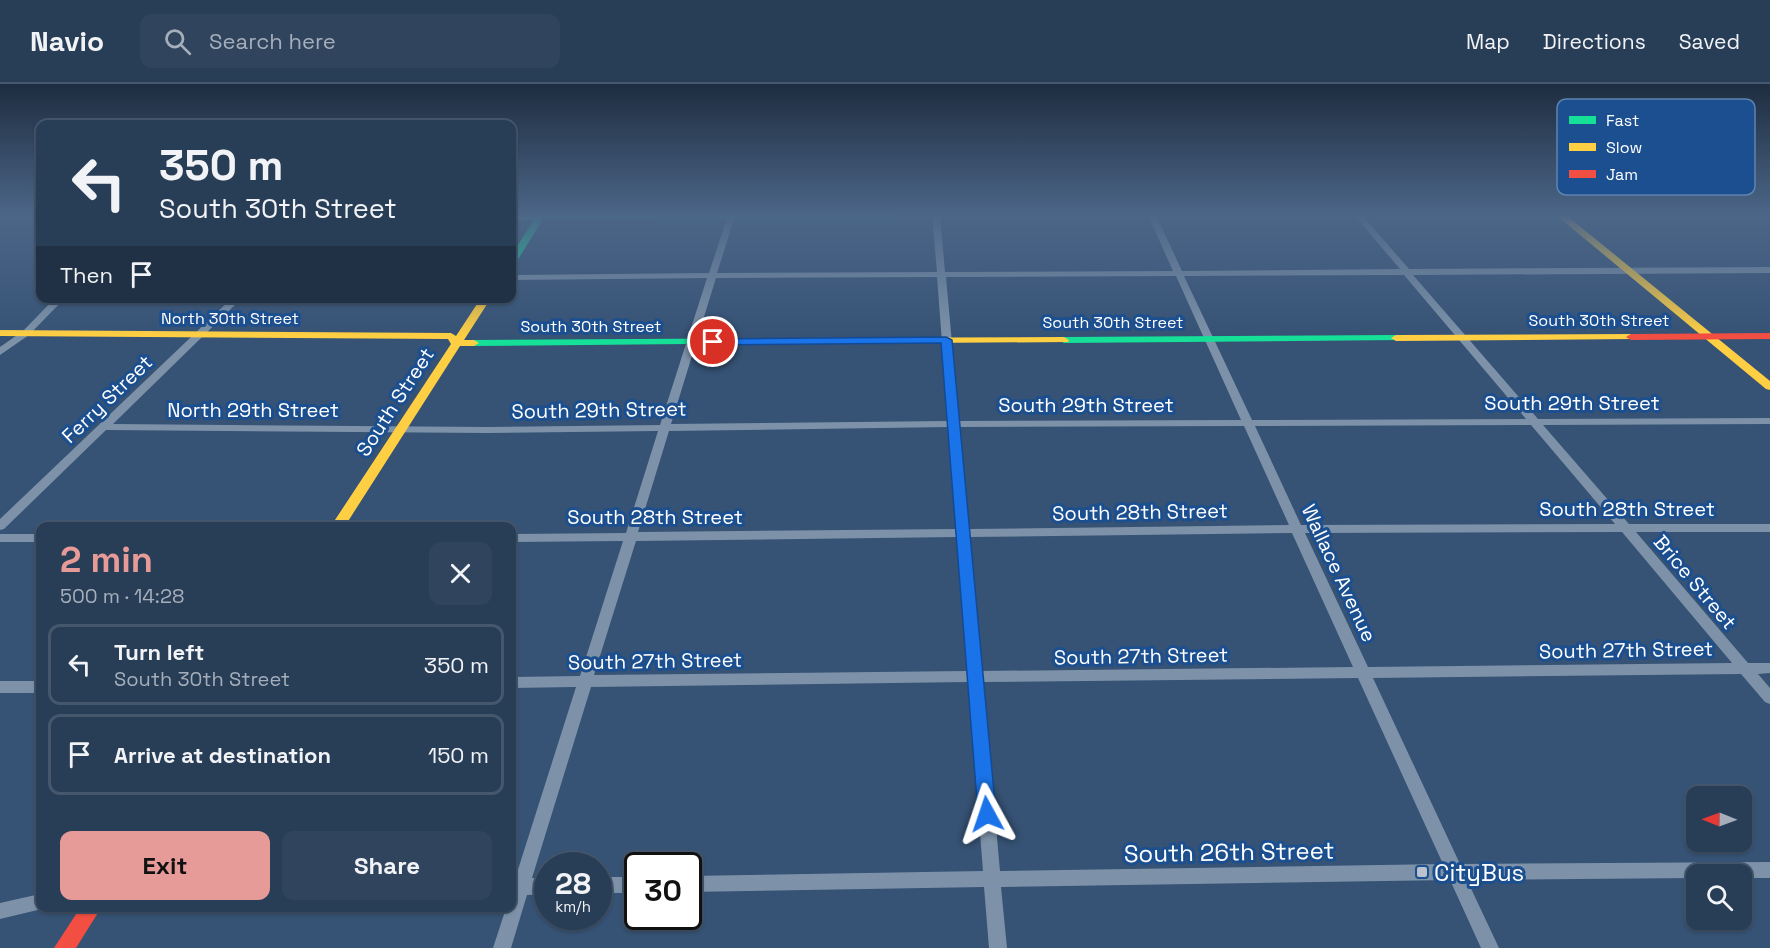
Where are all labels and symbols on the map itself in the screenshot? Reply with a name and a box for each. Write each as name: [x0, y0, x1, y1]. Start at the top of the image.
legend: [1557, 99, 1755, 195]
text: Fast: [1606, 110, 1639, 131]
text: Slow: [1606, 137, 1642, 158]
text: Jam: [1606, 164, 1638, 185]
street label: North 30th Street: [161, 308, 299, 329]
street label: South 30th Street: [1529, 310, 1669, 331]
street label: South 30th Street: [1043, 312, 1183, 333]
street label: South 30th Street: [521, 316, 661, 337]
pin: [687, 316, 738, 367]
street label: South Street: [350, 343, 440, 461]
street label: Ferry Street: [56, 349, 158, 449]
street label: South 29th Street: [1484, 390, 1660, 416]
street label: South 29th Street: [998, 392, 1174, 418]
street label: South 29th Street: [511, 395, 687, 425]
street label: North 29th Street: [167, 397, 339, 423]
street label: South 28th Street: [1539, 496, 1715, 522]
street label: South 28th Street: [1052, 497, 1228, 527]
street label: Wallace Avenue: [1296, 500, 1382, 646]
street label: South 28th Street: [567, 504, 743, 530]
street label: Brice Street: [1648, 529, 1742, 635]
street label: South 27th Street: [1539, 635, 1713, 665]
street label: South 27th Street: [1054, 641, 1228, 671]
street label: South 27th Street: [568, 646, 742, 676]
position arrow: [955, 782, 1019, 846]
north arrow: [1686, 786, 1752, 852]
street label: South 26th Street: [1123, 835, 1335, 869]
speed limit sign: 30: [624, 852, 702, 930]
place label: CityBus: [1434, 857, 1524, 888]
marker: CityBus: [1415, 865, 1429, 879]

